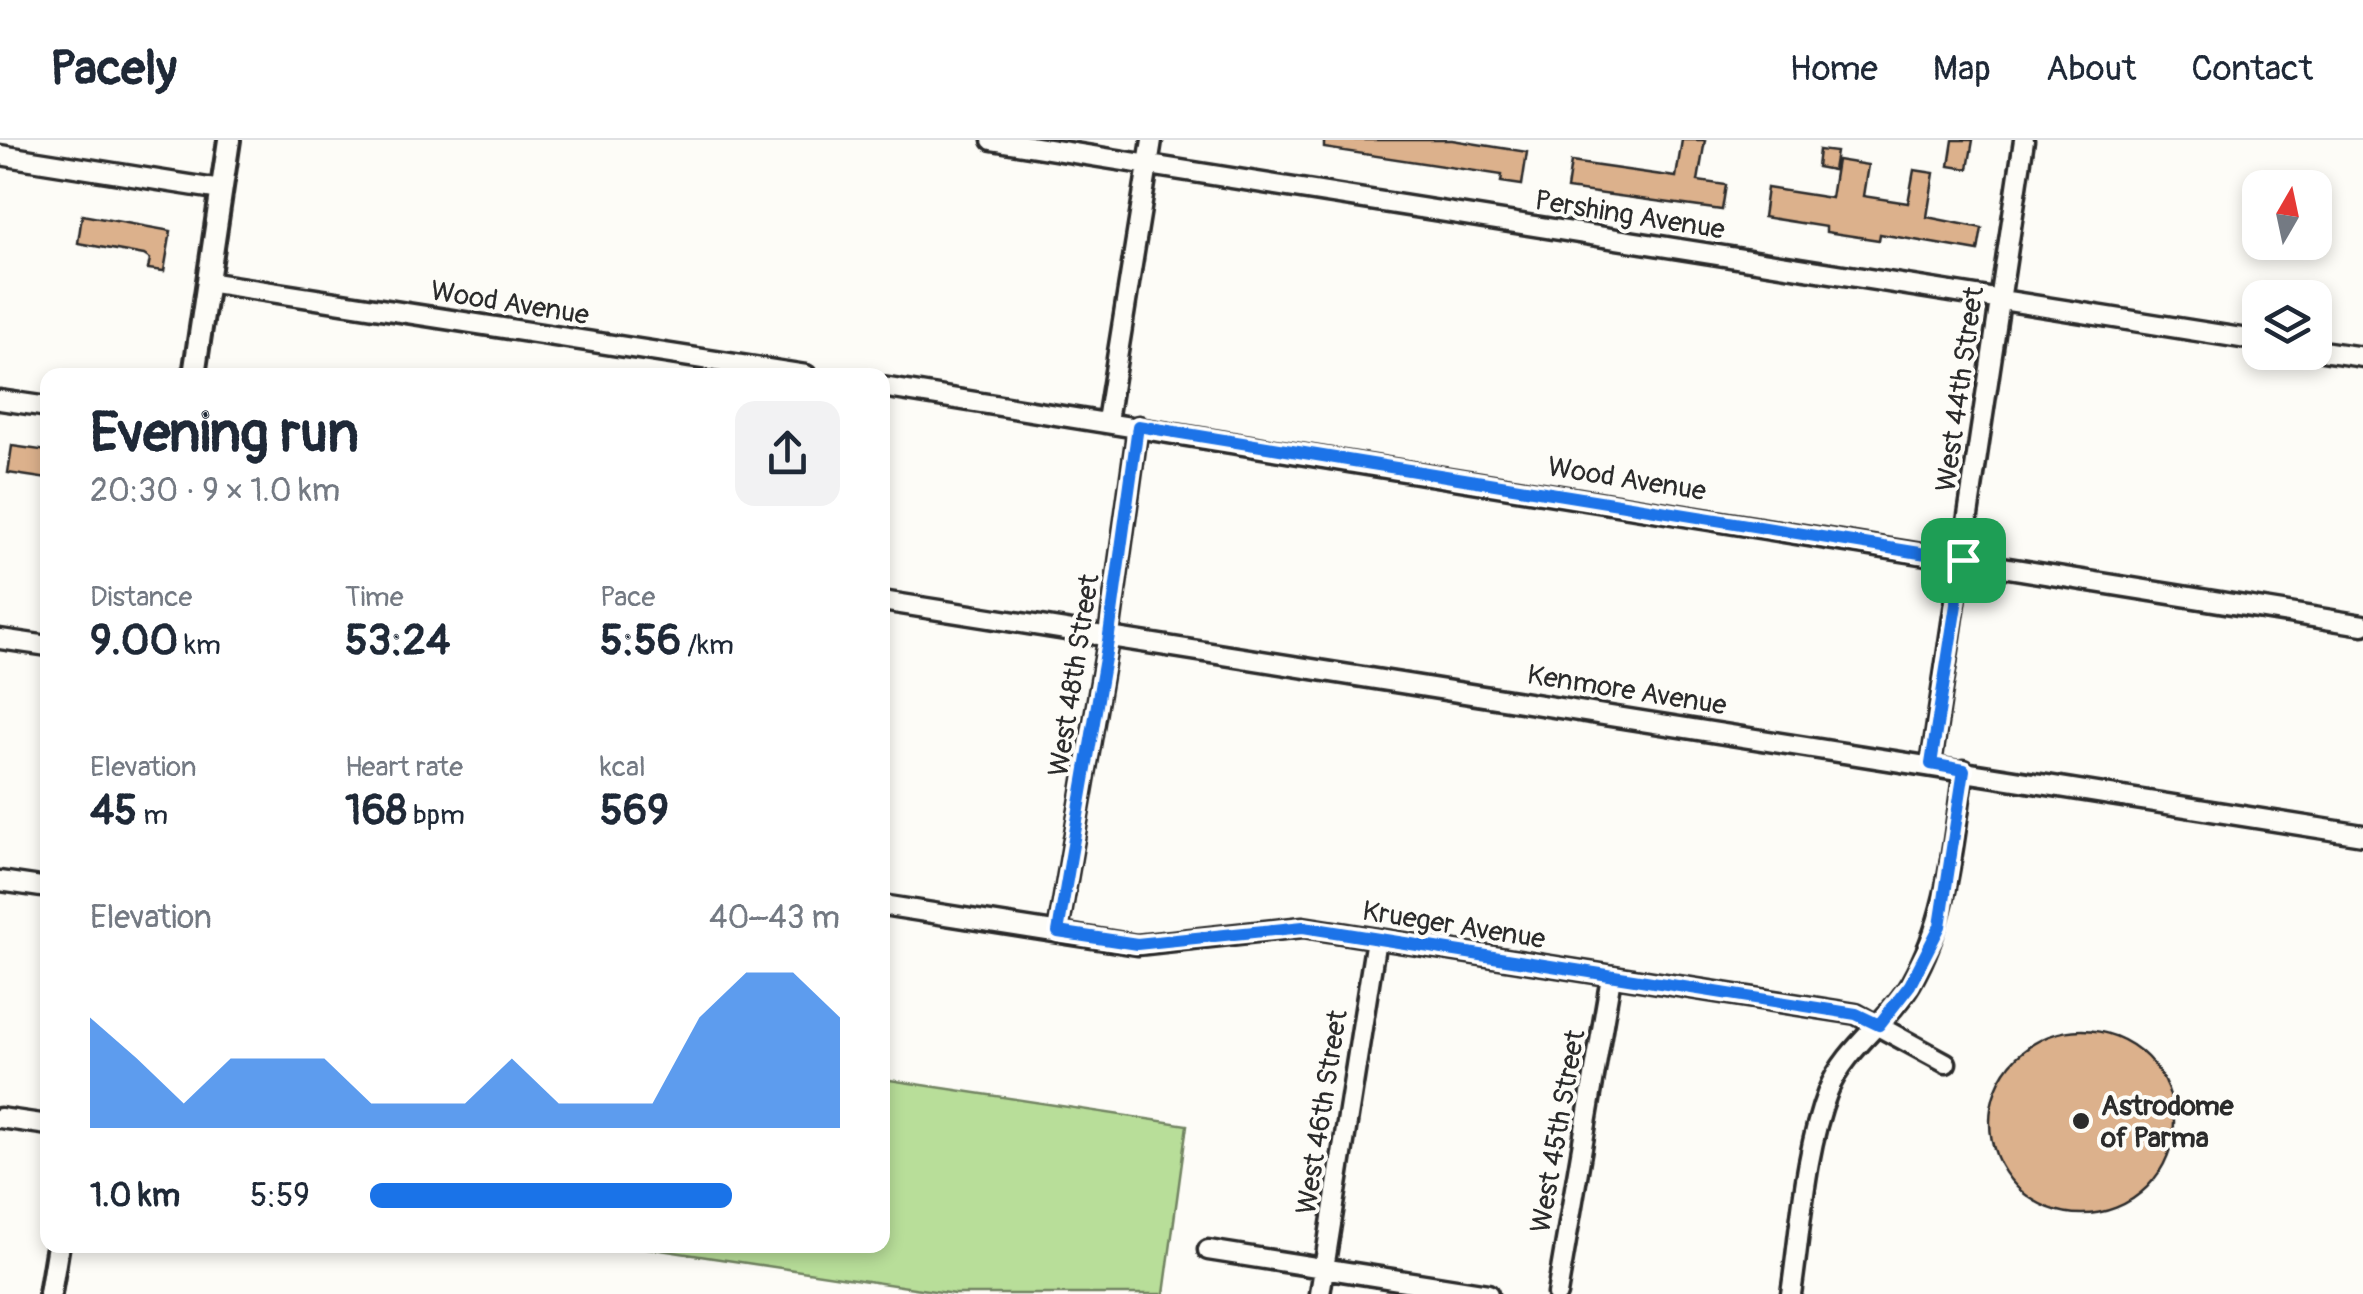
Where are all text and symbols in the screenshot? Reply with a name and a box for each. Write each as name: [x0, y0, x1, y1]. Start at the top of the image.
text: Pacely: [50, 39, 177, 99]
text: Home: [1790, 47, 1878, 91]
text: Map: [1933, 47, 1991, 91]
text: About: [2046, 47, 2136, 91]
text: Contact: [2191, 47, 2313, 91]
north arrow: [2242, 170, 2332, 260]
map controls: [2242, 170, 2332, 370]
street label: Pershing Avenue: [1532, 183, 1727, 248]
street label: Wood Avenue: [428, 274, 592, 333]
button: layers: [2242, 280, 2332, 370]
street label: West 44th Street: [1929, 284, 1992, 494]
text: Evening run: [90, 399, 359, 468]
button: share: [735, 401, 840, 506]
street label: Wood Avenue: [1545, 450, 1709, 509]
text: 20:30 · 9 × 1.0 km: [90, 471, 340, 511]
pin: [1921, 518, 2006, 603]
icon: arrive: [1936, 533, 1991, 588]
street label: West 48th Street: [1041, 571, 1108, 779]
text: Distance: [90, 580, 192, 615]
text: Time: [345, 580, 404, 615]
text: Pace: [600, 580, 655, 615]
text: 9.00: [90, 615, 178, 667]
text: 53:24: [345, 615, 450, 667]
text: 5:56: [600, 615, 681, 667]
text: km: [178, 628, 221, 663]
text: /km: [681, 628, 734, 663]
street label: Kenmore Avenue: [1525, 657, 1729, 724]
text: Elevation: [90, 750, 197, 785]
text: Heart rate: [345, 750, 463, 785]
text: kcal: [600, 750, 646, 785]
text: 45: [90, 785, 137, 837]
text: 168: [345, 785, 407, 837]
text: 569: [600, 785, 669, 837]
text: m: [137, 798, 168, 833]
text: bpm: [407, 798, 465, 833]
street label: Krueger Avenue: [1360, 894, 1548, 957]
text: Elevation: [90, 898, 212, 938]
text: 40–43 m: [709, 898, 840, 938]
street label: West 46th Street: [1289, 1007, 1356, 1217]
street label: West 45th Street: [1523, 1026, 1594, 1235]
place label: Astrodome of Parma: [2100, 1089, 2235, 1156]
marker: Astrodome of Parma: [2070, 1110, 2092, 1132]
text: 1.0 km: [90, 1176, 180, 1216]
text: 5:59: [250, 1176, 310, 1216]

